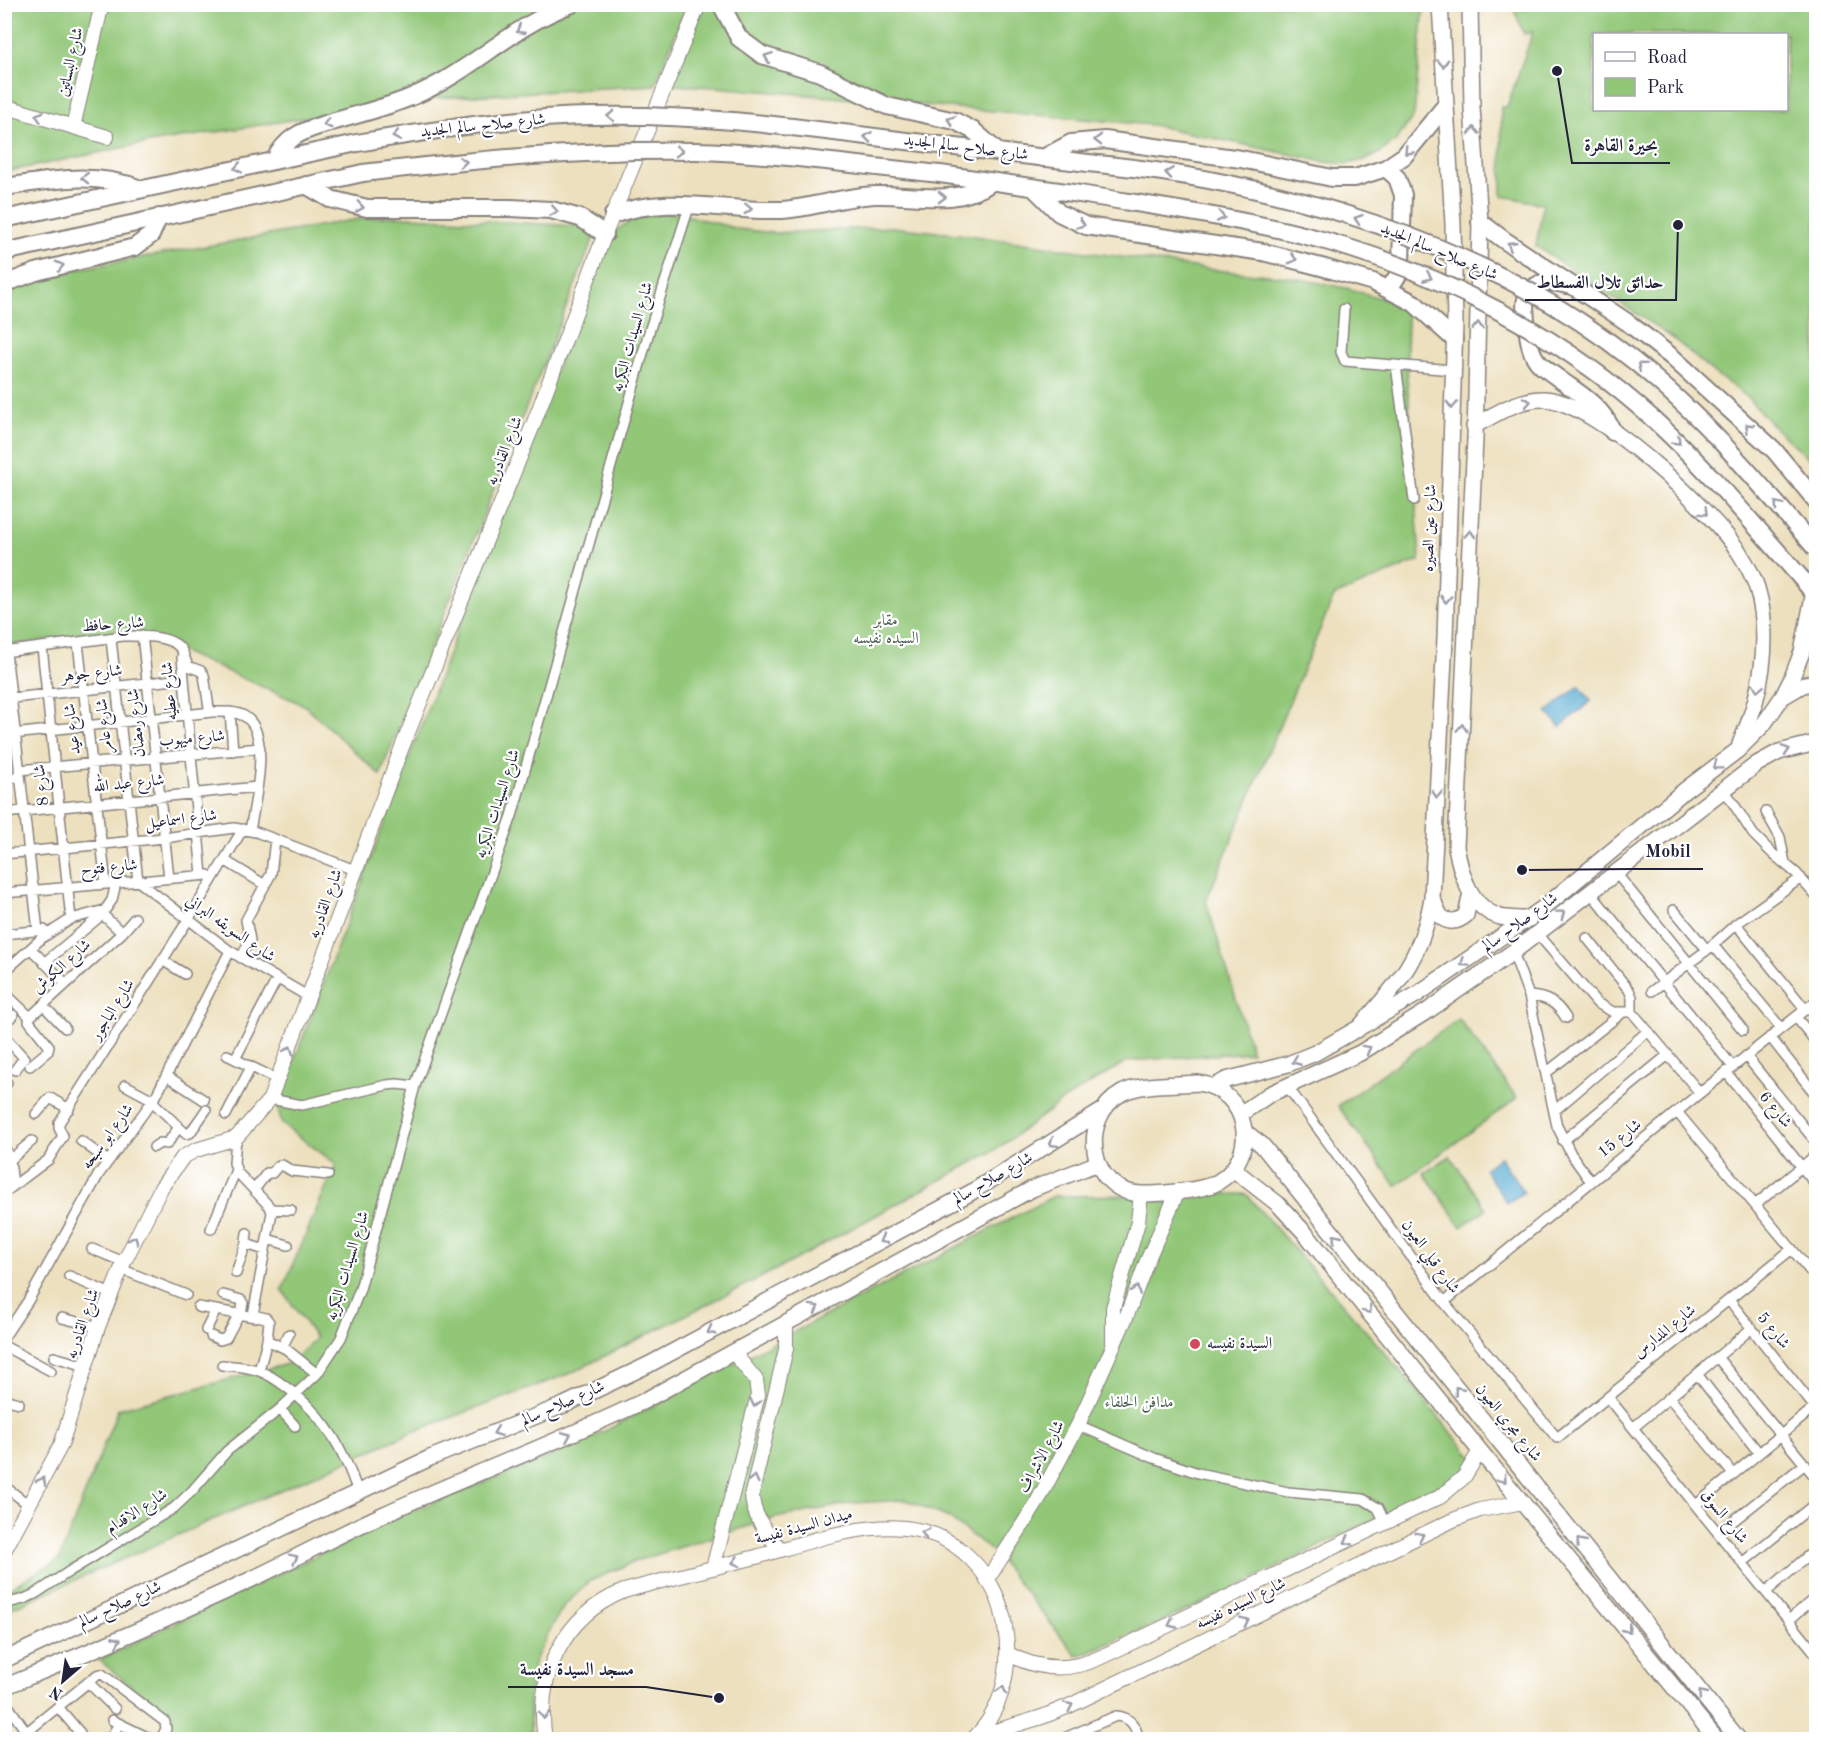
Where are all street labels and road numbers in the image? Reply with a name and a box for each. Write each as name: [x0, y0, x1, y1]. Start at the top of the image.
street label: شارع البساتين: [55, 26, 91, 99]
street label: شارع صلاح سالم الجديد: [420, 110, 547, 145]
street label: شارع صلاح سالم الجديد: [902, 131, 1029, 169]
street label: شارع صلاح سالم الجديد: [1376, 219, 1500, 288]
street label: شارع السيدات البكريه: [609, 280, 660, 395]
street label: شارع القادريه: [484, 414, 530, 489]
street label: شارع عين الصيره: [1420, 484, 1444, 572]
street label: شارع حافظ: [81, 614, 145, 639]
street label: شارع عطيه: [159, 661, 185, 721]
street label: شارع جوهر: [59, 663, 124, 689]
street label: شارع رمضان: [125, 687, 153, 758]
street label: شارع عامر: [94, 697, 120, 754]
street label: شارع عيد: [62, 702, 88, 755]
street label: شارع ميهوب: [158, 728, 226, 754]
street label: شارع السيدات البكريه: [472, 747, 527, 862]
street label: شارع 8: [32, 763, 56, 806]
street label: شارع عبد الله: [92, 766, 166, 800]
street label: شارع اسماعيل: [144, 808, 218, 836]
street label: شارع فتوح: [80, 858, 139, 883]
street label: شارع القادريه: [306, 867, 350, 942]
street label: شارع صلاح سالم: [1479, 889, 1564, 960]
street label: شارع السويقه البراني: [180, 892, 278, 969]
street label: شارع الكوش: [28, 935, 97, 1000]
street label: شارع الباجور: [87, 977, 141, 1047]
street label: شارع 6: [1753, 1089, 1794, 1134]
street label: شارع ابو سبحه: [79, 1101, 140, 1175]
street label: شارع 15: [1595, 1117, 1647, 1164]
street label: شارع صلاح سالم: [950, 1149, 1038, 1213]
street label: شارع السيدات البكريه: [323, 1209, 376, 1324]
street label: شارع قبلي العيون: [1393, 1217, 1462, 1300]
street label: شارع القادريه: [64, 1287, 106, 1362]
street label: شارع المدارس: [1631, 1302, 1702, 1365]
street label: شارع 5: [1751, 1310, 1792, 1355]
street label: شارع صلاح سالم: [519, 1378, 609, 1434]
street label: شارع مجري العيون: [1469, 1381, 1544, 1467]
street label: شارع الاشراف: [1016, 1418, 1071, 1498]
street label: شارع الاقدام: [104, 1487, 173, 1542]
street label: شارع السوق: [1694, 1487, 1750, 1549]
street label: ميدان السيدة نفيسة: [754, 1506, 854, 1548]
street label: شارع السيده نفيسه: [1194, 1575, 1290, 1636]
street label: شارع صلاح سالم: [76, 1578, 166, 1636]

